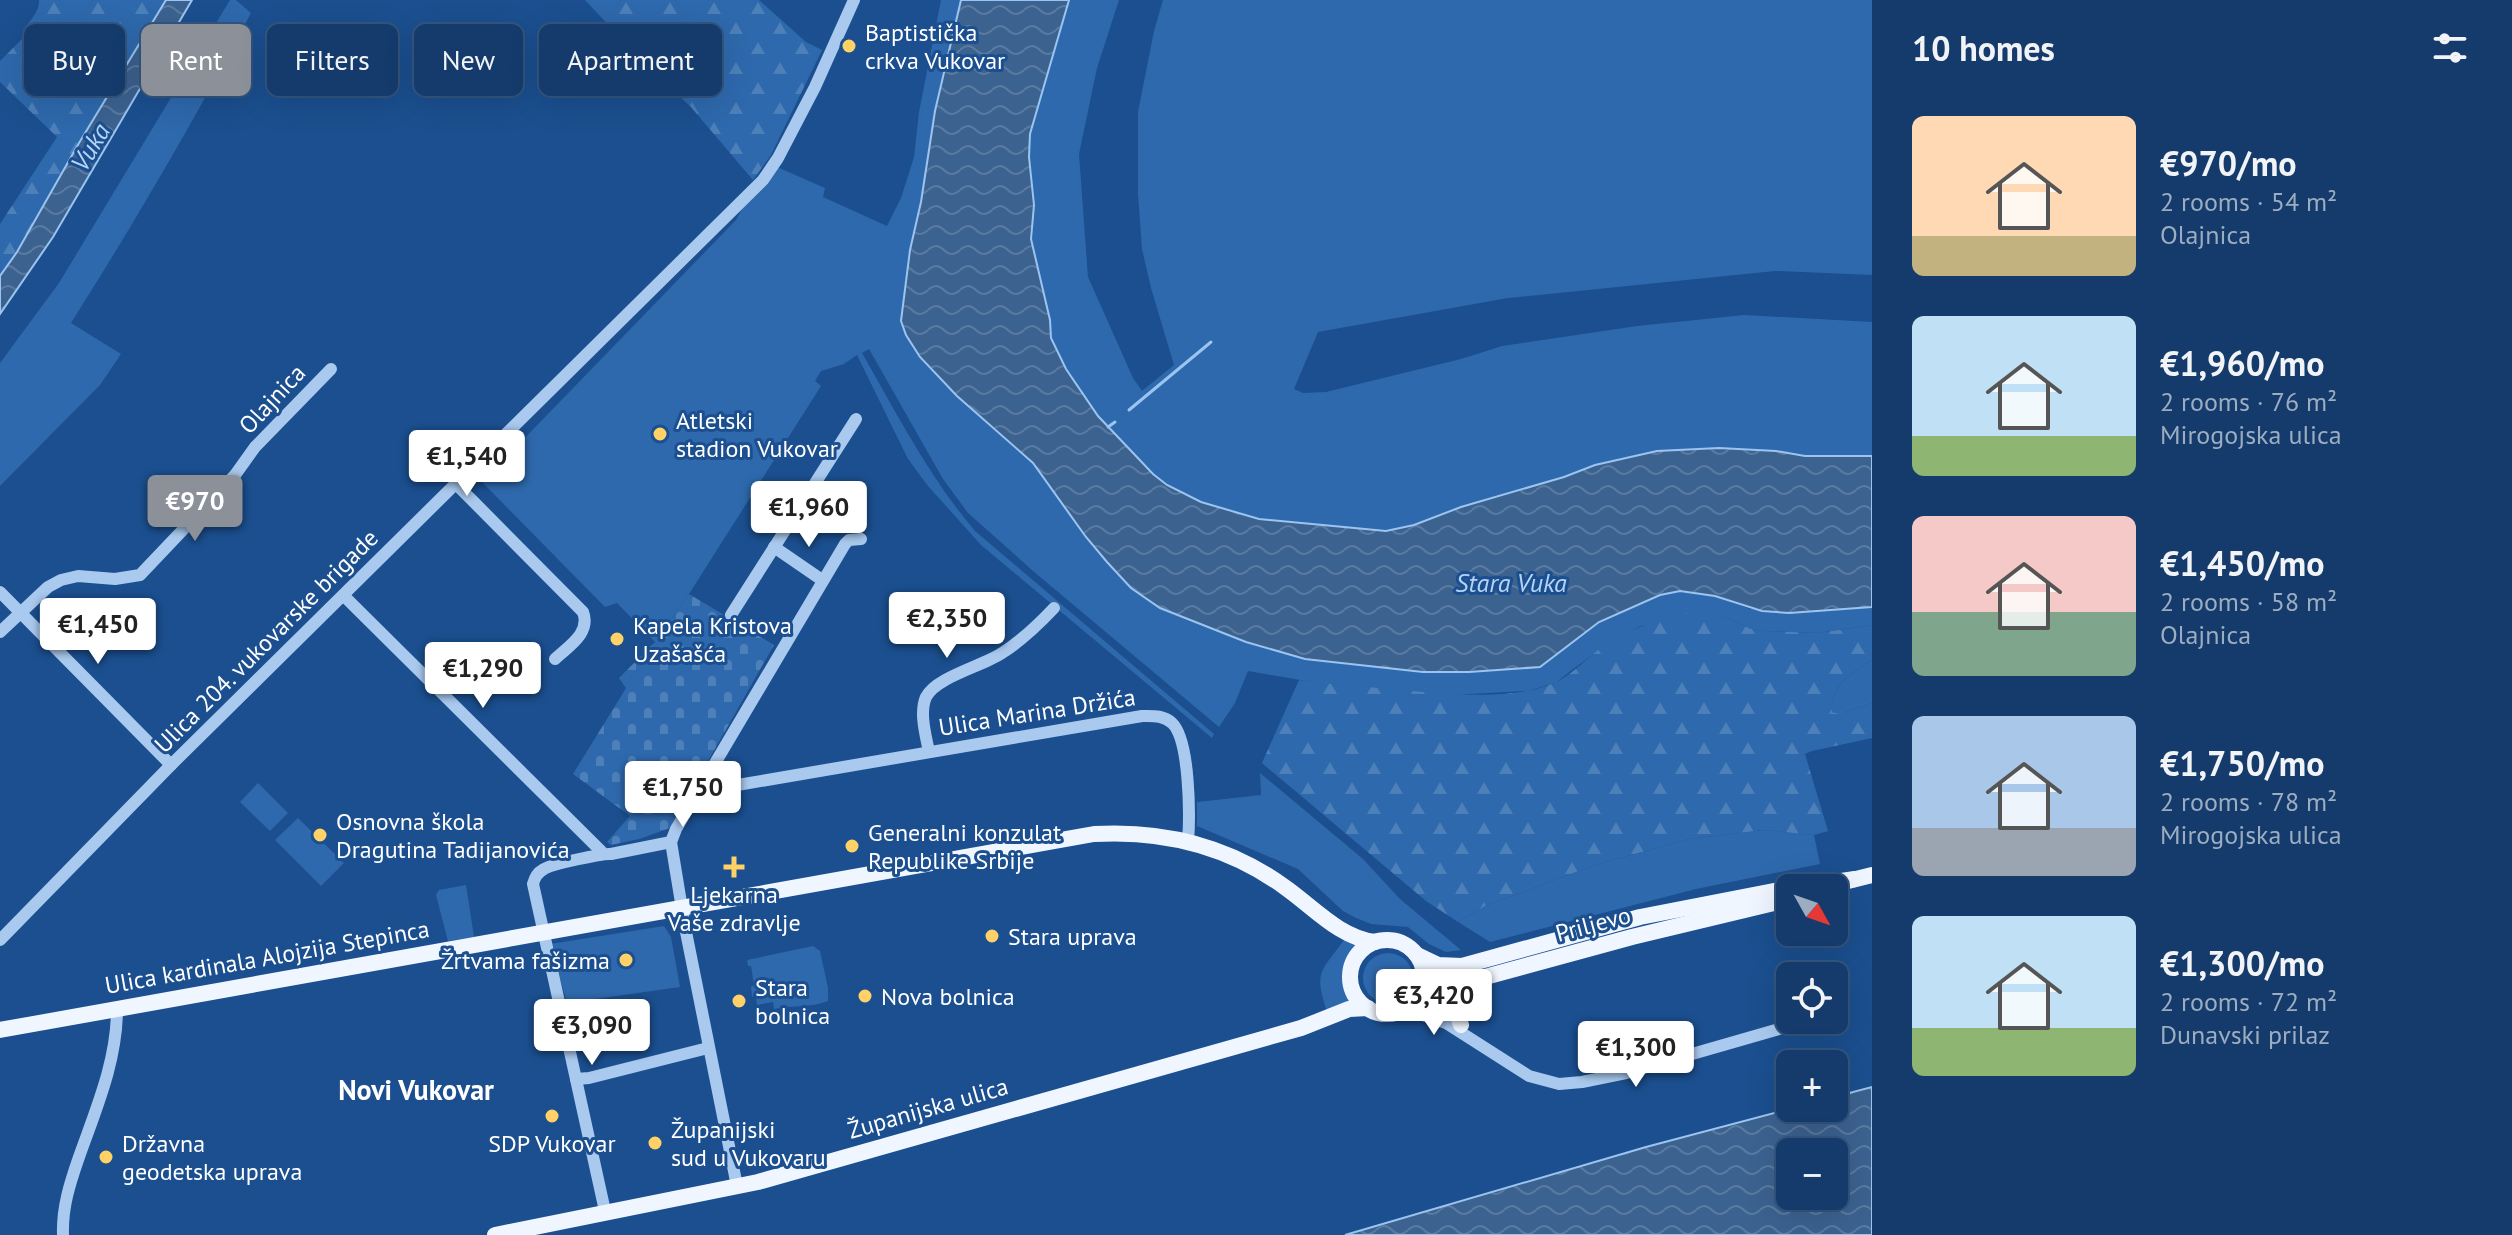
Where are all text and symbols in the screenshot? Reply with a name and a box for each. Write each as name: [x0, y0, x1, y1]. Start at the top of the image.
place label: Baptistička crkva Vukovar: [865, 17, 1005, 76]
chip: Buy: [24, 24, 125, 96]
chip: Rent: [141, 24, 251, 96]
chip: Filters: [267, 24, 398, 96]
chip: New: [414, 24, 523, 96]
chip: Apartment: [539, 24, 722, 96]
text: 10 homes: [1912, 26, 2055, 70]
icon: filters: [2428, 26, 2472, 70]
marker: Baptistička crkva Vukovar: [840, 37, 858, 55]
water label: Vuka: [63, 117, 117, 177]
text: €970/mo: [2160, 141, 2297, 185]
icon: home: [1976, 148, 2072, 244]
text: 2 rooms · 54 m²: [2160, 185, 2337, 218]
text: Olajnica: [2160, 218, 2251, 251]
text: €1,960/mo: [2160, 341, 2324, 385]
icon: home: [1976, 348, 2072, 444]
street label: Olajnica: [232, 358, 312, 440]
text: 2 rooms · 76 m²: [2160, 385, 2337, 418]
place label: Atletski stadion Vukovar: [676, 405, 838, 464]
text: Mirogojska ulica: [2160, 418, 2342, 451]
marker: Atletski stadion Vukovar: [651, 425, 669, 443]
pin: €1,540: [402, 430, 532, 498]
text: €1,540: [427, 439, 507, 472]
pin: €970: [148, 475, 242, 543]
pin: €1,960: [744, 481, 874, 549]
text: €970: [166, 484, 224, 517]
text: €1,960: [769, 490, 849, 523]
street label: Ulica 204. vukovarske brigade: [148, 523, 384, 759]
text: €1,450/mo: [2160, 541, 2324, 585]
icon: home: [1976, 548, 2072, 644]
water label: Stara Vuka: [1455, 566, 1567, 599]
text: 2 rooms · 58 m²: [2160, 585, 2337, 618]
pin: €2,350: [882, 592, 1012, 660]
pin: €1,450: [33, 598, 163, 666]
text: €2,350: [907, 601, 987, 634]
text: €1,450: [58, 607, 138, 640]
place label: Kapela Kristova Uzašašća: [633, 610, 792, 669]
text: Olajnica: [2160, 618, 2251, 651]
marker: Kapela Kristova Uzašašća: [608, 630, 626, 648]
pin: €1,290: [418, 642, 548, 710]
text: €1,290: [443, 651, 523, 684]
street label: Ulica Marina Držića: [936, 681, 1138, 743]
text: €1,750/mo: [2160, 741, 2324, 785]
icon: home: [1976, 748, 2072, 844]
pin: €1,750: [618, 761, 748, 829]
text: €1,750: [643, 770, 723, 803]
text: 2 rooms · 78 m²: [2160, 785, 2337, 818]
place label: Osnovna škola Dragutina Tadijanovića: [336, 806, 570, 865]
place label: Generalni konzulat Republike Srbije: [868, 817, 1061, 876]
text: Mirogojska ulica: [2160, 818, 2342, 851]
marker: Osnovna škola Dragutina Tadijanovića: [311, 826, 329, 844]
marker: Generalni konzulat Republike Srbije: [843, 837, 861, 855]
marker: Ljekarna Vaše zdravlje: [725, 858, 743, 876]
north arrow: [1776, 874, 1848, 946]
map controls: [1776, 874, 1848, 1210]
place label: Ljekarna Vaše zdravlje: [666, 879, 801, 938]
street label: Priljevo: [1552, 899, 1634, 949]
street label: Ulica kardinala Alojzija Stepinca: [102, 913, 432, 1001]
place label: Stara uprava: [1008, 921, 1137, 952]
marker: Stara uprava: [983, 927, 1001, 945]
text: €1,300/mo: [2160, 941, 2324, 985]
place label: Žrtvama fašizma: [441, 945, 610, 976]
icon: home: [1976, 948, 2072, 1044]
marker: Žrtvama fašizma: [617, 951, 635, 969]
button: locate: [1776, 962, 1848, 1034]
pin: €3,420: [1369, 969, 1499, 1037]
place label: Stara bolnica: [755, 972, 830, 1031]
text: €3,420: [1394, 978, 1474, 1011]
place label: Nova bolnica: [881, 981, 1015, 1012]
text: 2 rooms · 72 m²: [2160, 985, 2337, 1018]
marker: Nova bolnica: [856, 987, 874, 1005]
marker: Stara bolnica: [730, 992, 748, 1010]
pin: €3,090: [527, 999, 657, 1067]
text: €3,090: [552, 1008, 632, 1041]
text: Dunavski prilaz: [2160, 1018, 2330, 1051]
pin: €1,300: [1571, 1021, 1701, 1089]
text: €1,300: [1596, 1030, 1676, 1063]
button: +: [1776, 1050, 1848, 1122]
street label: Županijska ulica: [844, 1070, 1012, 1146]
district label: Novi Vukovar: [338, 1071, 494, 1108]
marker: SDP Vukovar: [543, 1107, 561, 1125]
place label: Županijski sud u Vukovaru: [671, 1114, 826, 1173]
place label: Državna geodetska uprava: [122, 1128, 302, 1187]
place label: SDP Vukovar: [488, 1128, 616, 1159]
marker: Županijski sud u Vukovaru: [646, 1134, 664, 1152]
button: −: [1776, 1138, 1848, 1210]
marker: Državna geodetska uprava: [97, 1148, 115, 1166]

